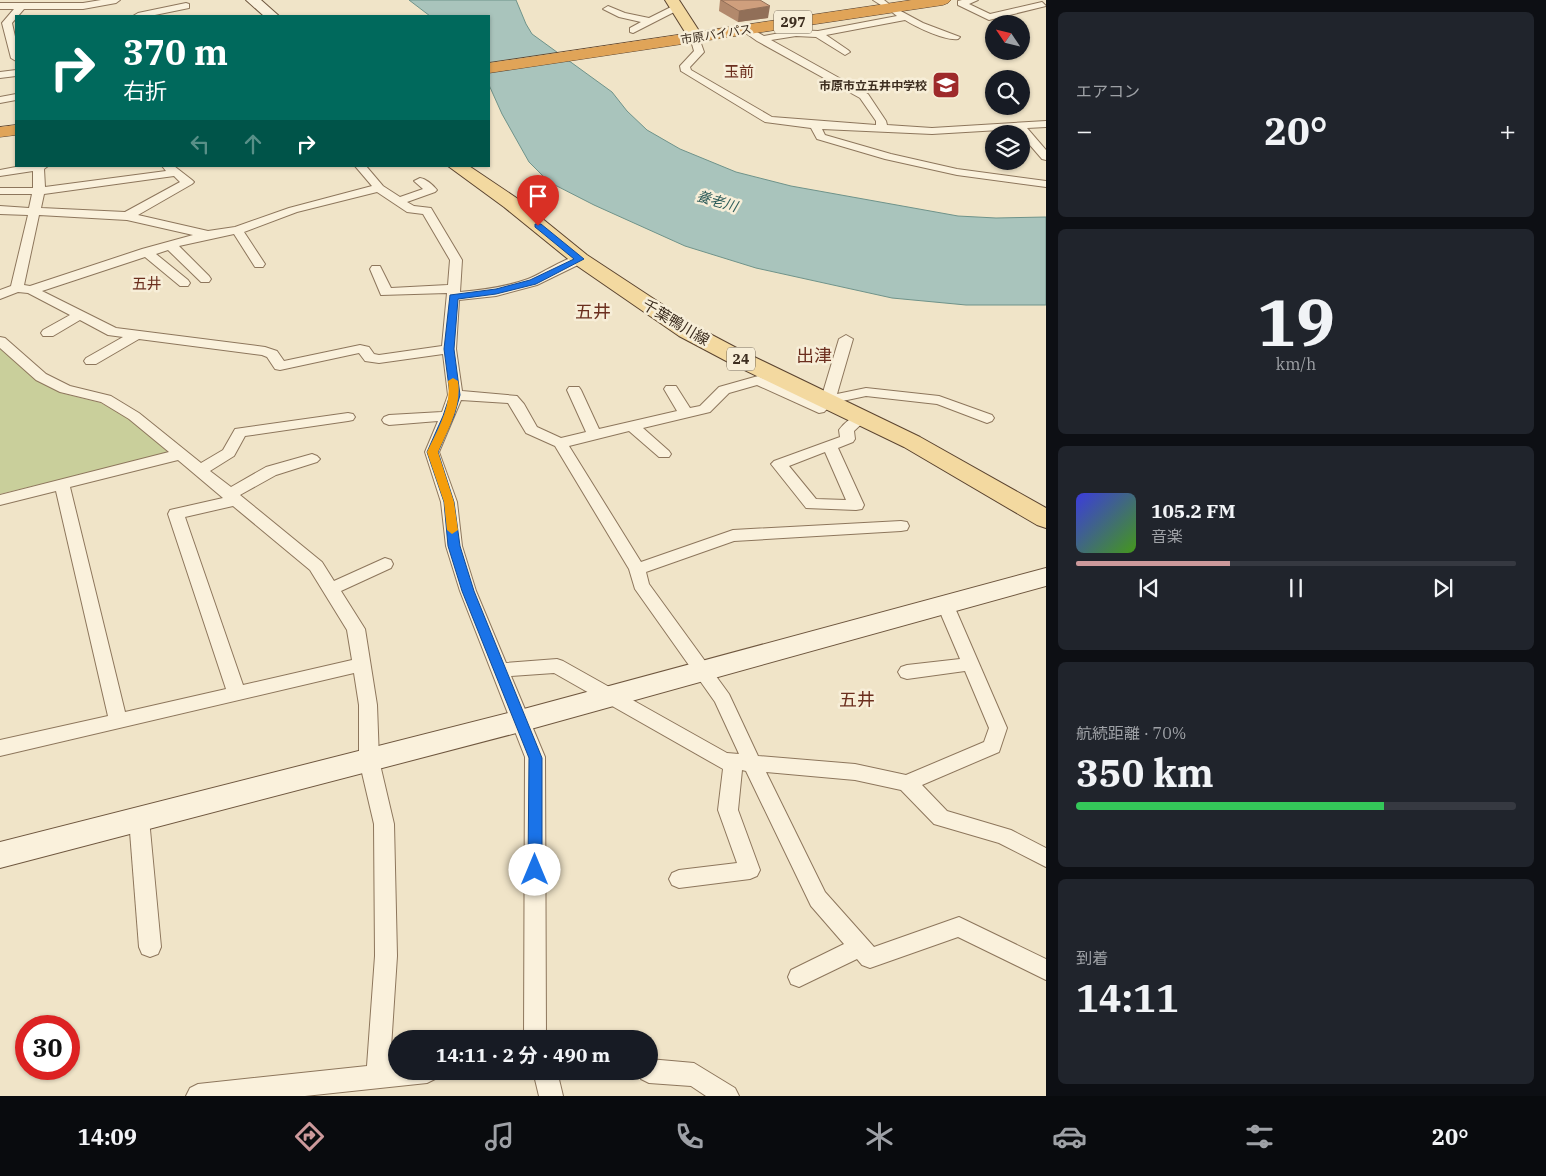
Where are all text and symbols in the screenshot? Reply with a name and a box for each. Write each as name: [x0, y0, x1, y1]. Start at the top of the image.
road number: 297: [774, 11, 812, 34]
north arrow: [985, 15, 1030, 60]
map controls: [985, 15, 1030, 170]
street label: 市原バイパス: [679, 21, 753, 47]
text: 370 m: [123, 29, 228, 75]
icon: right: [40, 35, 105, 100]
district label: 玉前: [724, 62, 754, 81]
school or university icon: 市原市立五井中学校: [931, 70, 961, 100]
button: search: [985, 70, 1030, 115]
text: 右折: [123, 76, 167, 105]
place label: 市原市立五井中学校: [819, 78, 927, 93]
text: エアコン: [1076, 81, 1140, 101]
text: 20°: [1264, 106, 1328, 155]
text: −: [1076, 112, 1093, 149]
text: +: [1499, 112, 1516, 149]
button: layers: [985, 125, 1030, 170]
icon: left: [186, 130, 214, 158]
icon: ahead: [239, 130, 267, 158]
icon: right: [292, 130, 320, 158]
pin: [517, 175, 559, 226]
icon: arrive: [524, 182, 552, 210]
water label: 養老川: [694, 187, 742, 216]
district label: 五井: [132, 274, 162, 293]
text: 19: [1257, 279, 1335, 364]
street label: 千葉鴨川線: [639, 295, 713, 349]
district label: 五井: [575, 300, 611, 323]
district label: 出津: [796, 344, 832, 367]
road number: 24: [727, 348, 755, 370]
text: km/h: [1276, 354, 1316, 374]
text: 105.2 FM: [1151, 499, 1236, 523]
text: 音楽: [1151, 526, 1183, 546]
icon: previous: [1135, 574, 1163, 602]
icon: pause: [1282, 574, 1310, 602]
icon: next: [1429, 574, 1457, 602]
district label: 五井: [839, 688, 875, 711]
text: 航続距離 · 70%: [1076, 723, 1186, 743]
text: 350 km: [1076, 748, 1214, 797]
position arrow: [508, 843, 560, 895]
text: 到着: [1076, 948, 1108, 968]
text: 14:11: [1076, 973, 1179, 1022]
speed limit sign: 30: [15, 1015, 80, 1080]
text: 14:11 · 2 分 · 490 m: [436, 1043, 610, 1067]
icon: directions: [292, 1119, 327, 1154]
icon: music: [482, 1119, 517, 1154]
icon: phone: [672, 1119, 707, 1154]
icon: climate: [862, 1119, 897, 1154]
icon: car: [1052, 1119, 1087, 1154]
icon: filters: [1242, 1119, 1277, 1154]
text: 14:09: [77, 1122, 137, 1151]
text: 20°: [1432, 1122, 1468, 1151]

